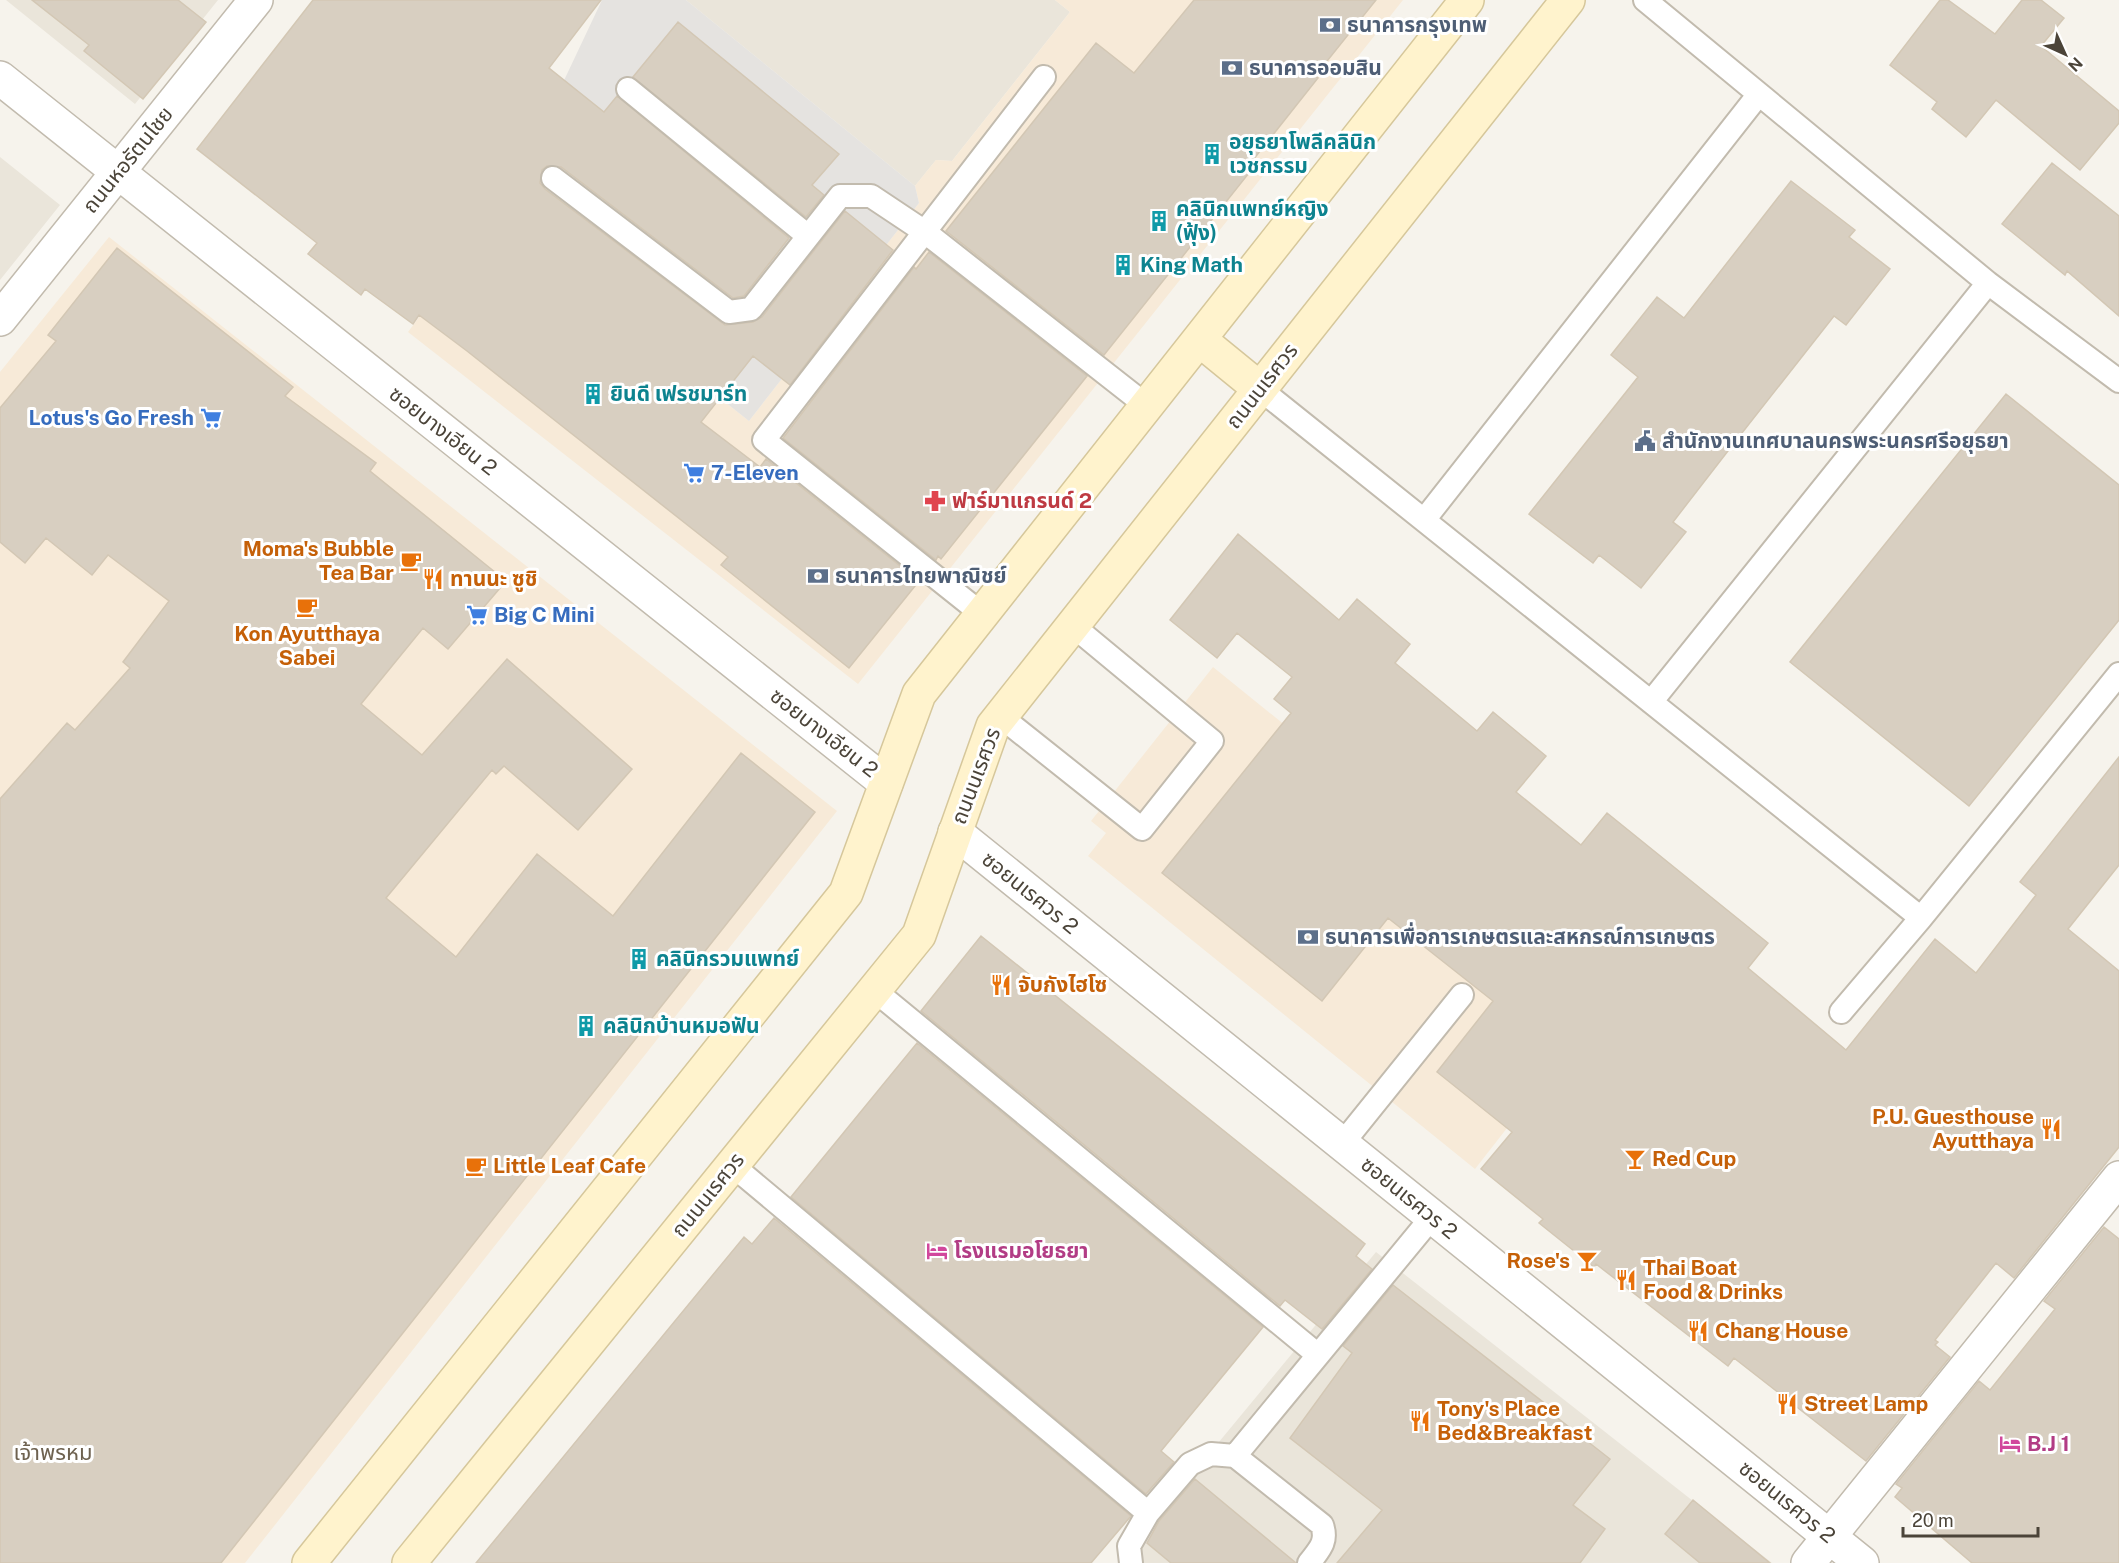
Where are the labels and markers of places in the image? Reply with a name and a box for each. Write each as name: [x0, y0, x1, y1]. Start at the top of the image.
place label: ธนาคารกรุงเทพ: [1347, 12, 1487, 38]
bank icon: ธนาคารกรุงเทพ: [1318, 13, 1342, 37]
place label: ธนาคารออมสิน: [1249, 55, 1382, 80]
bank icon: ธนาคารออมสิน: [1220, 56, 1244, 80]
place label: อยุธยาโพลีคลินิก เวชกรรม: [1229, 129, 1376, 178]
building icon: อยุธยาโพลีคลินิก เวชกรรม: [1200, 142, 1224, 166]
place label: คลินิกแพทย์หญิง (ฟุ้ง): [1176, 196, 1329, 246]
building icon: คลินิกแพทย์หญิง (ฟุ้ง): [1147, 209, 1171, 233]
place label: King Math: [1140, 252, 1243, 277]
building icon: King Math: [1111, 253, 1135, 277]
place label: ยินดี เฟรชมาร์ท: [610, 381, 747, 406]
building icon: ยินดี เฟรชมาร์ท: [581, 382, 605, 406]
place label: Lotus's Go Fresh: [29, 405, 194, 430]
supermarket icon: Lotus's Go Fresh: [199, 406, 223, 430]
place label: สำนักงานเทศบาลนครพระนครศรีอยุธยา: [1662, 428, 2009, 454]
public building icon: สำนักงานเทศบาลนครพระนครศรีอยุธยา: [1633, 429, 1657, 453]
place label: 7-Eleven: [711, 460, 799, 485]
supermarket icon: 7-Eleven: [682, 461, 706, 485]
place label: ฟาร์มาแกรนด์ 2: [952, 488, 1092, 513]
pharmacy icon: ฟาร์มาแกรนด์ 2: [923, 489, 947, 513]
place label: Moma's Bubble Tea Bar: [243, 536, 394, 585]
cafe icon: Moma's Bubble Tea Bar: [399, 549, 423, 573]
place label: ธนาคารไทยพาณิชย์: [835, 563, 1007, 588]
bank icon: ธนาคารไทยพาณิชย์: [806, 564, 830, 588]
place label: ทานนะ ซูชิ: [450, 566, 537, 592]
restaurant icon: ทานนะ ซูชิ: [421, 567, 445, 591]
cafe icon: Kon Ayutthaya Sabei: [295, 595, 319, 619]
place label: Big C Mini: [494, 602, 595, 627]
supermarket icon: Big C Mini: [465, 603, 489, 627]
place label: Kon Ayutthaya Sabei: [234, 621, 380, 670]
place label: ธนาคารเพื่อการเกษตรและสหกรณ์การเกษตร: [1325, 922, 1715, 949]
bank icon: ธนาคารเพื่อการเกษตรและสหกรณ์การเกษตร: [1296, 925, 1320, 949]
place label: คลินิกรวมแพทย์: [656, 946, 799, 971]
building icon: คลินิกรวมแพทย์: [627, 947, 651, 971]
place label: จับกังไฮโซ: [1018, 972, 1107, 997]
restaurant icon: จับกังไฮโซ: [989, 973, 1013, 997]
place label: คลินิกบ้านหมอฟัน: [603, 1013, 760, 1038]
building icon: คลินิกบ้านหมอฟัน: [574, 1014, 598, 1038]
place label: P.U. Guesthouse Ayutthaya: [1872, 1104, 2034, 1153]
restaurant icon: P.U. Guesthouse Ayutthaya: [2039, 1117, 2063, 1141]
place label: Red Cup: [1652, 1146, 1736, 1171]
bar icon: Red Cup: [1623, 1147, 1647, 1171]
place label: Little Leaf Cafe: [493, 1153, 646, 1178]
cafe icon: Little Leaf Cafe: [464, 1154, 488, 1178]
place label: โรงแรมอโยธยา: [954, 1238, 1088, 1263]
hotel icon: โรงแรมอโยธยา: [925, 1239, 949, 1263]
place label: Rose's: [1507, 1248, 1570, 1273]
bar icon: Rose's: [1575, 1249, 1599, 1273]
place label: Thai Boat Food & Drinks: [1643, 1255, 1783, 1304]
restaurant icon: Thai Boat Food & Drinks: [1614, 1268, 1638, 1292]
place label: Chang House: [1715, 1318, 1848, 1343]
restaurant icon: Chang House: [1686, 1319, 1710, 1343]
place label: Street Lamp: [1804, 1391, 1928, 1416]
restaurant icon: Street Lamp: [1775, 1392, 1799, 1416]
place label: Tony's Place Bed&Breakfast: [1437, 1396, 1592, 1445]
restaurant icon: Tony's Place Bed&Breakfast: [1408, 1409, 1432, 1433]
place label: B.J 1: [2027, 1431, 2070, 1456]
hotel icon: B.J 1: [1998, 1432, 2022, 1456]

